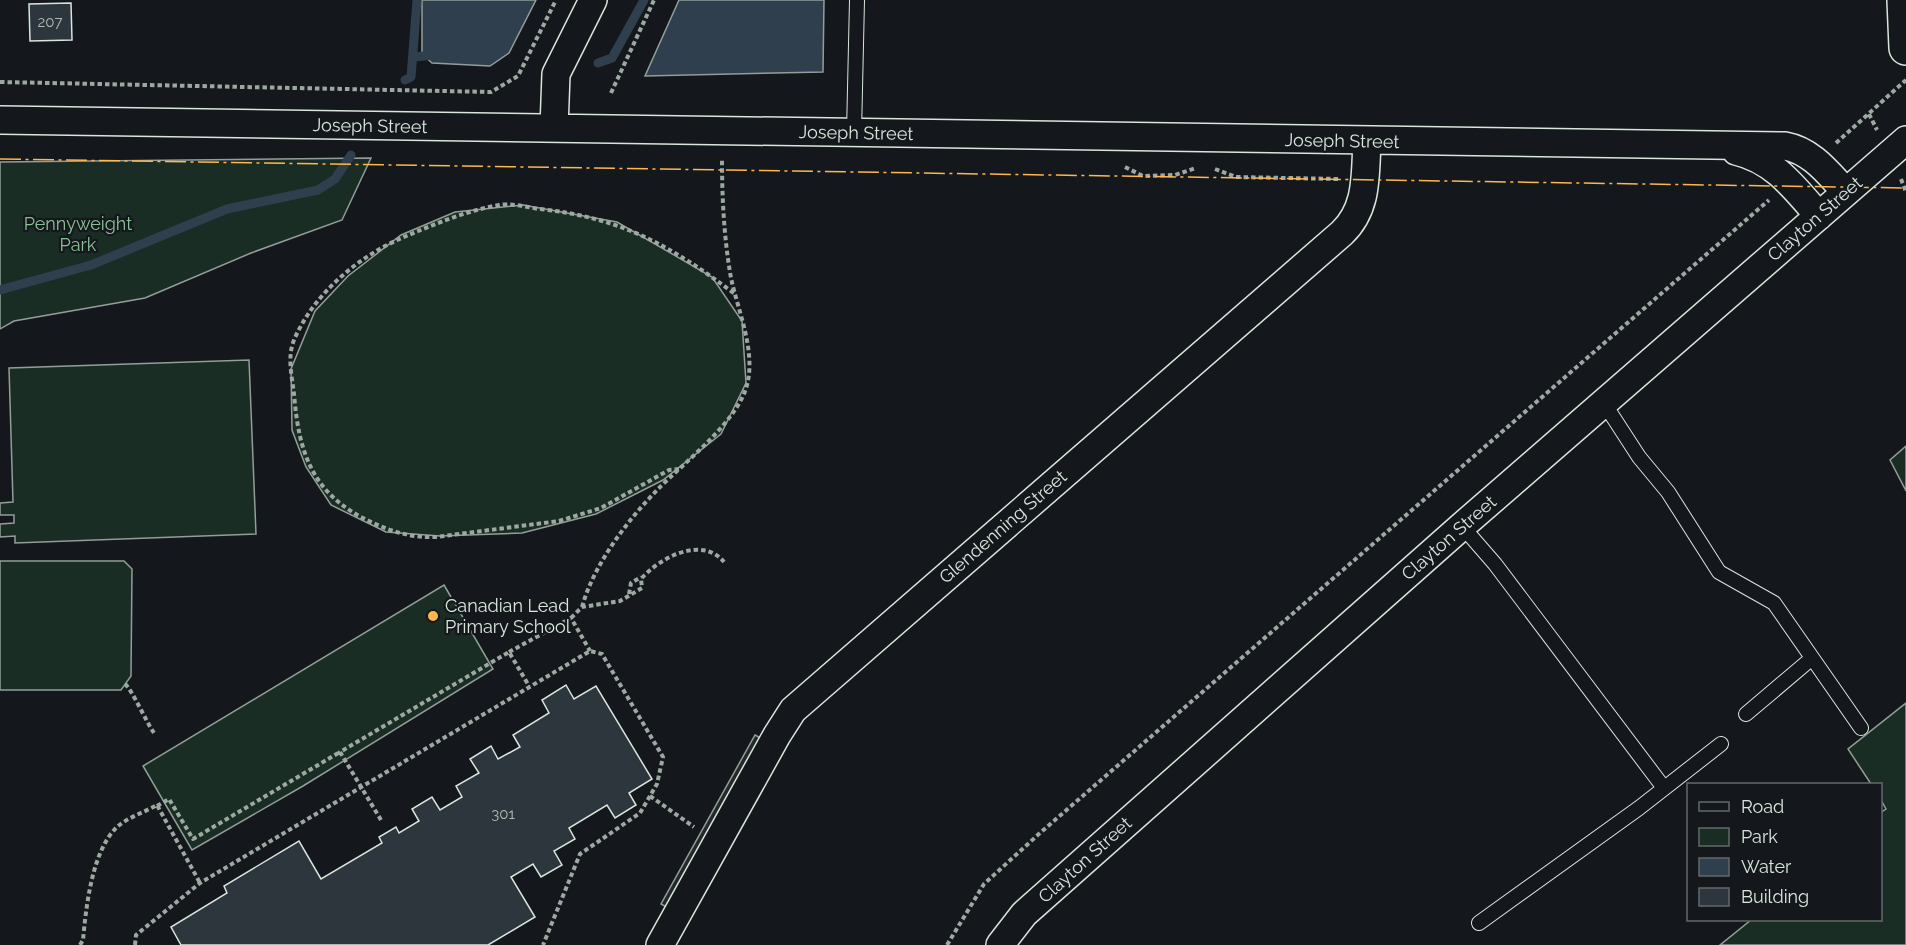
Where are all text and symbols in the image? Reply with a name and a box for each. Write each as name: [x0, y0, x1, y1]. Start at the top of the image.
house number: 207: [38, 13, 62, 31]
street label: Joseph Street: [313, 114, 427, 137]
street label: Joseph Street: [799, 121, 913, 144]
street label: Joseph Street: [1285, 129, 1399, 152]
street label: Clayton Street: [1763, 172, 1866, 265]
park label: Pennyweight Park: [24, 213, 132, 255]
street label: Glendenning Street: [935, 466, 1071, 588]
street label: Clayton Street: [1397, 491, 1500, 584]
place label: Canadian Lead Primary School: [445, 595, 571, 637]
marker: Canadian Lead Primary School: [426, 609, 440, 623]
legend: [1687, 783, 1882, 921]
text: Road: [1741, 796, 1784, 817]
house number: 301: [491, 805, 515, 823]
street label: Clayton Street: [1034, 812, 1136, 907]
text: Park: [1741, 826, 1778, 847]
text: Water: [1741, 856, 1792, 877]
text: Building: [1741, 886, 1809, 907]

